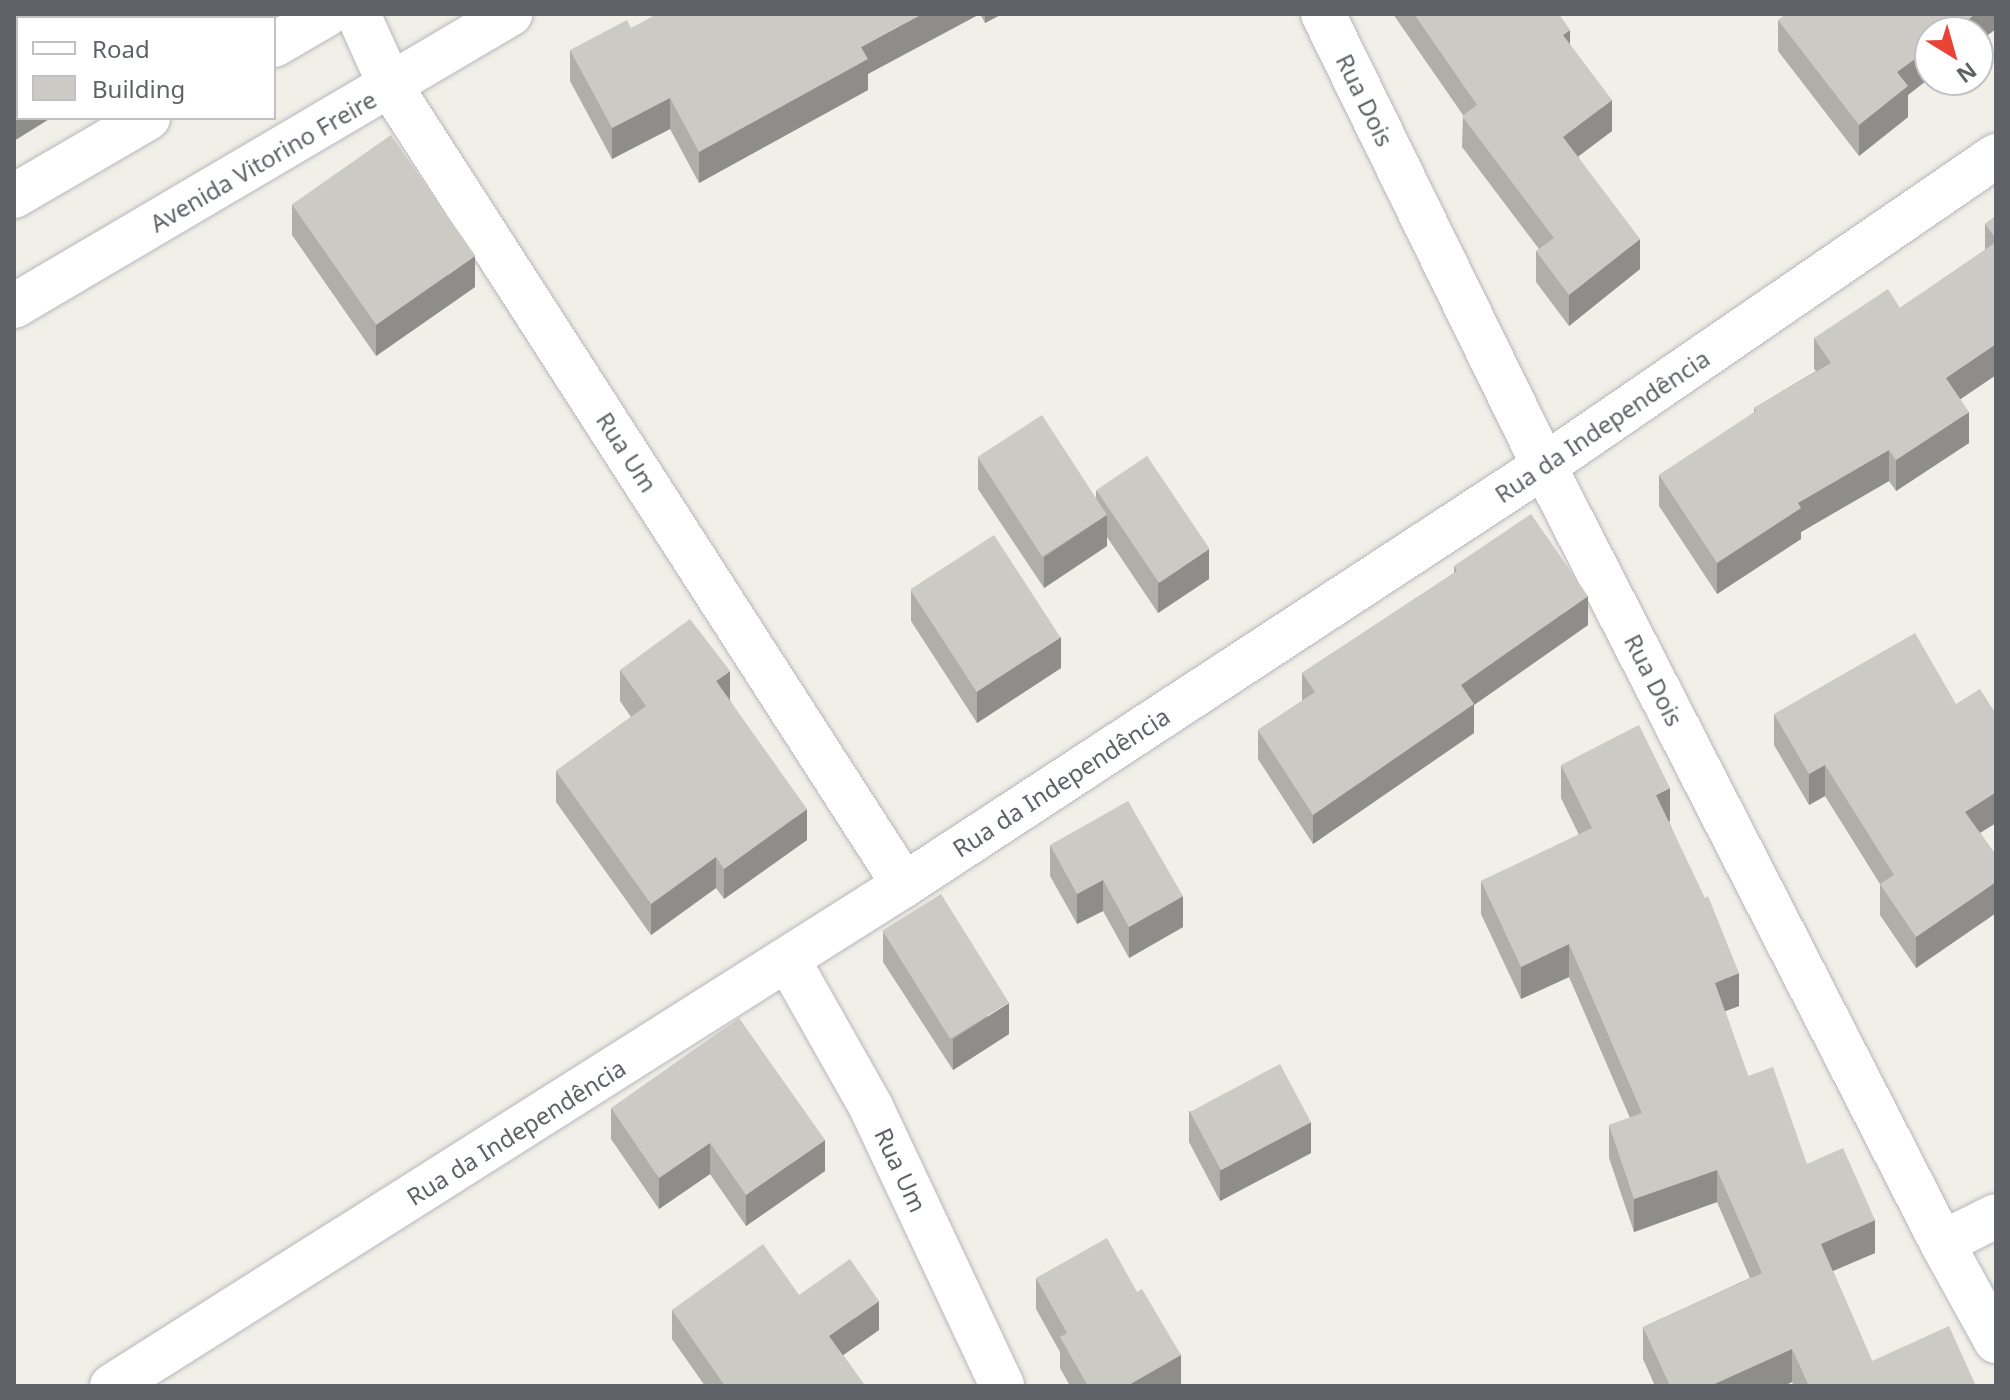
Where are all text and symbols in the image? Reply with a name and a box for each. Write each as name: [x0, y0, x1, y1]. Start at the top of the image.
legend: [16, 16, 276, 120]
north arrow: [1914, 16, 1994, 96]
text: Road: [92, 32, 150, 65]
street label: Rua Dois: [1330, 49, 1400, 151]
text: N: [1951, 56, 1983, 91]
text: Building: [92, 72, 185, 105]
street label: Avenida Vitorino Freire: [145, 84, 381, 238]
street label: Rua da Independência: [1489, 343, 1715, 509]
street label: Rua Um: [591, 407, 663, 497]
street label: Rua Dois: [1619, 629, 1689, 731]
street label: Rua da Independência: [947, 701, 1175, 863]
street label: Rua da Independência: [401, 1053, 631, 1211]
street label: Rua Um: [869, 1123, 933, 1217]

